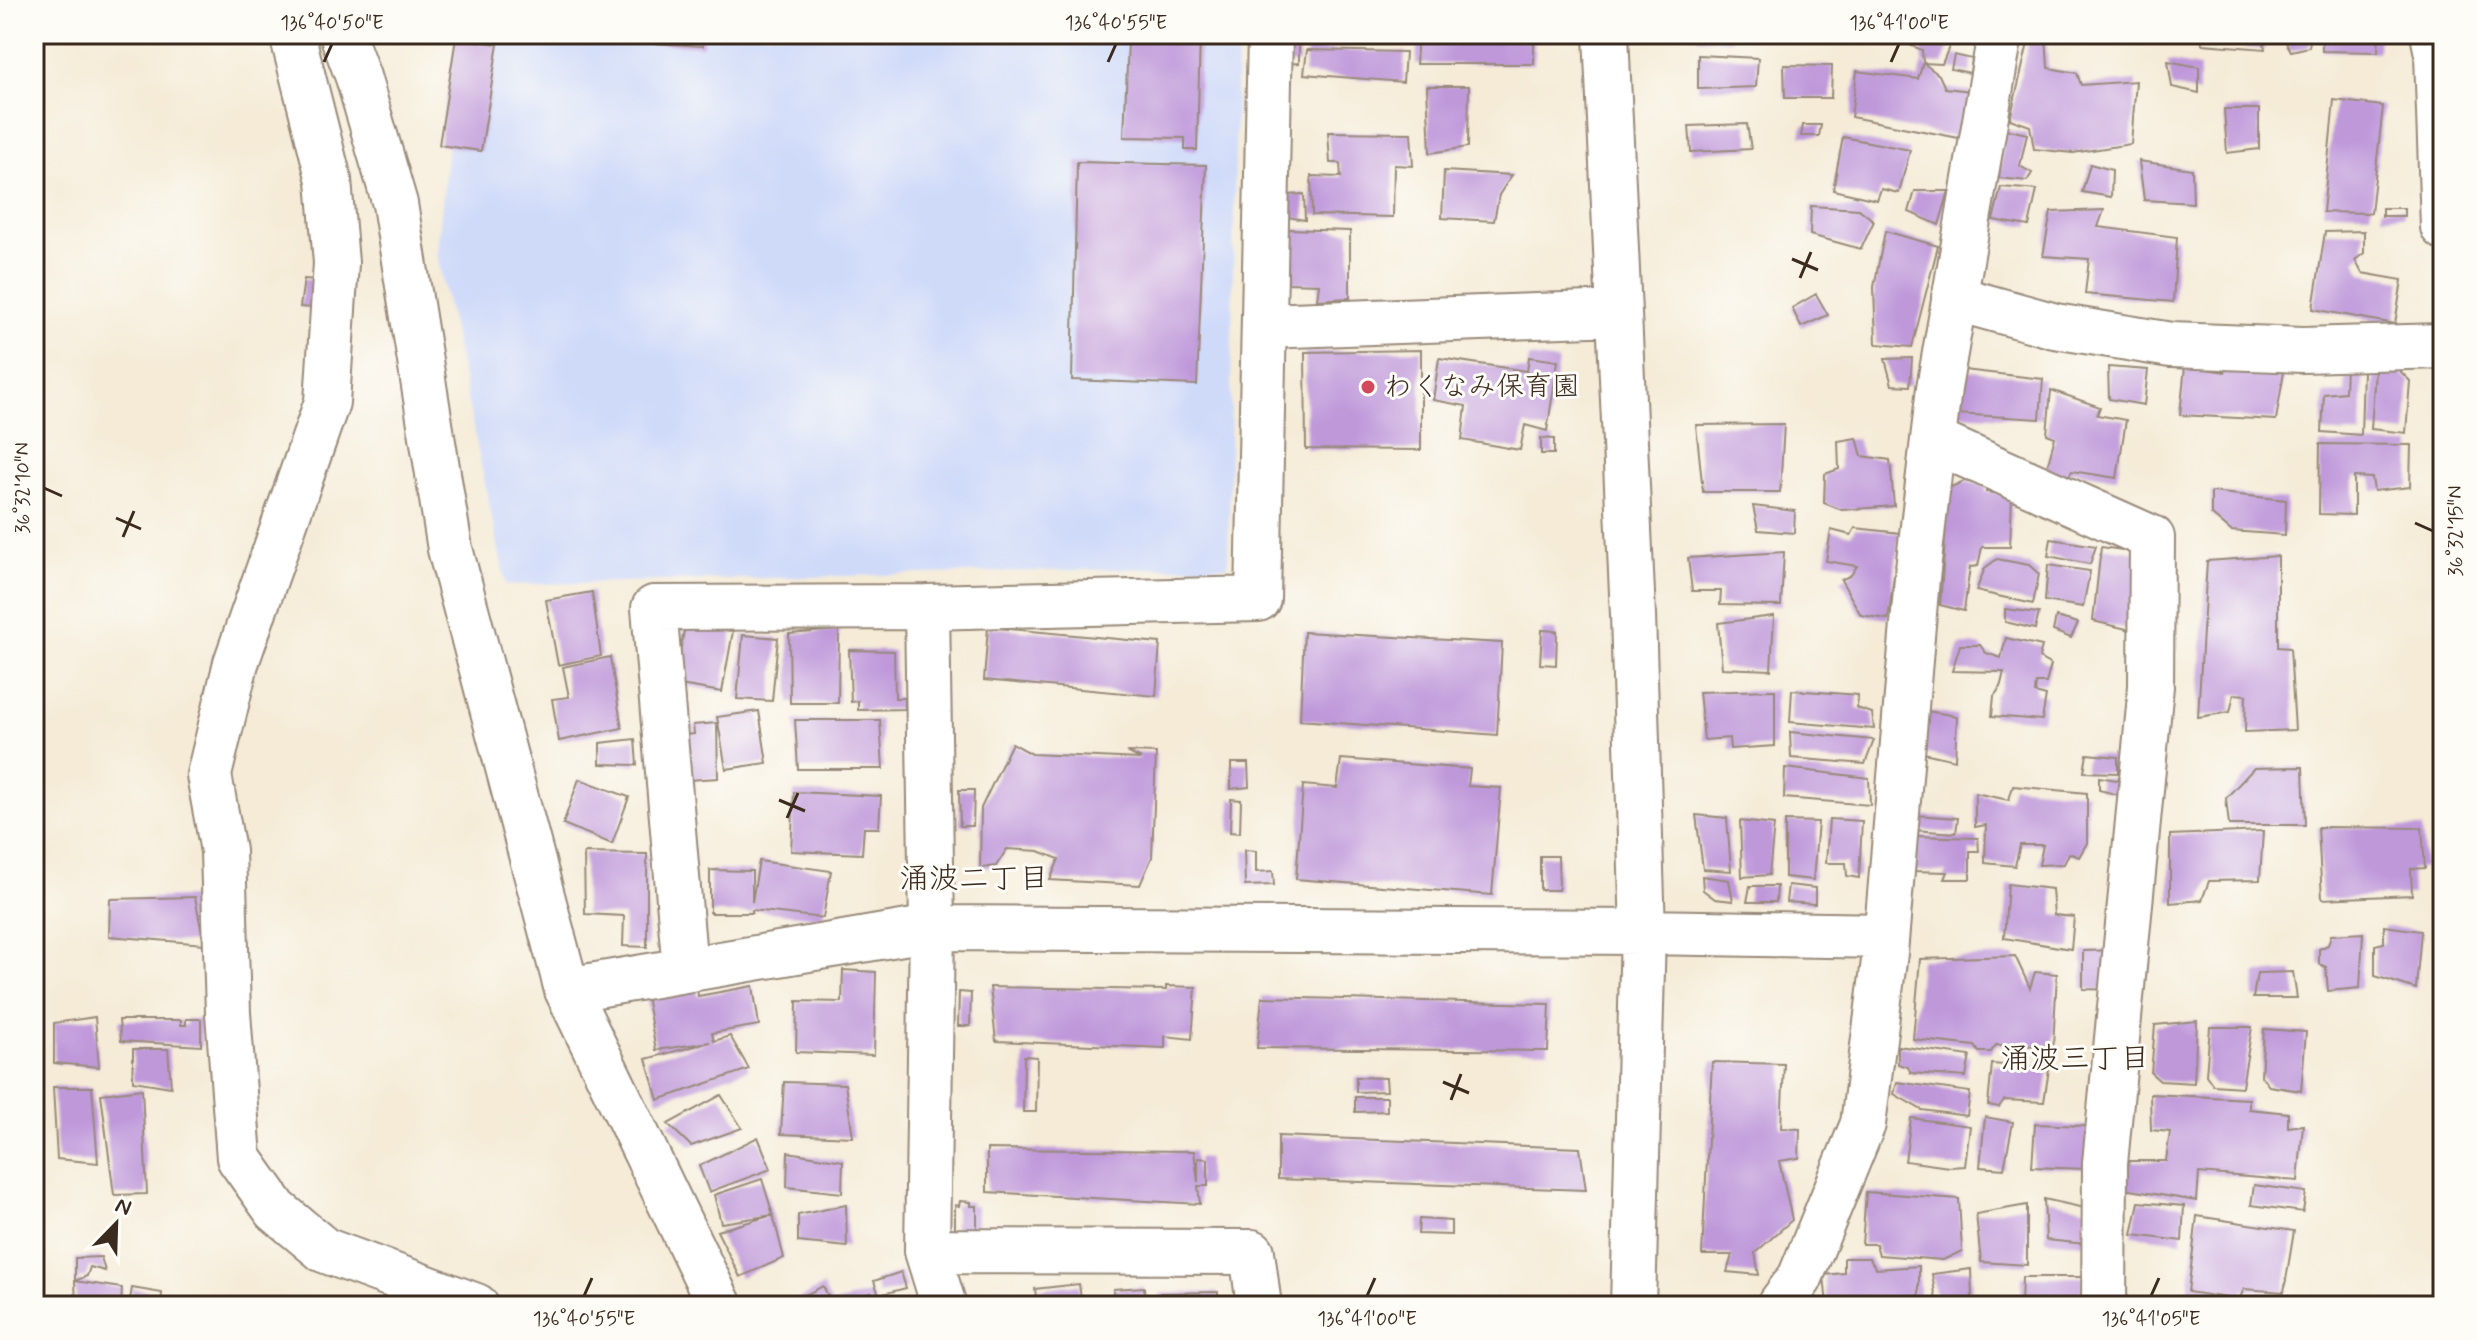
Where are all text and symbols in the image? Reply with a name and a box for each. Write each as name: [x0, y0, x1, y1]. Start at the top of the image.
text: 136°40'50"E: [280, 10, 384, 37]
text: 136°40'55"E: [1065, 10, 1167, 37]
text: 136°41'00"E: [1849, 10, 1949, 37]
place label: わくなみ保育園: [1384, 369, 1580, 406]
marker: わくなみ保育園: [1359, 378, 1377, 396]
text: 36°32'10"N: [10, 442, 37, 534]
text: 36°32'15"N: [2443, 486, 2470, 576]
district label: 涌波二丁目: [899, 860, 1049, 899]
district label: 涌波三丁目: [2000, 1040, 2150, 1079]
north arrow: [76, 1184, 156, 1264]
text: N: [111, 1192, 135, 1223]
text: 136°40'55"E: [533, 1306, 635, 1333]
text: 136°41'00"E: [1317, 1306, 1417, 1333]
text: 136°41'05"E: [2102, 1306, 2200, 1333]

